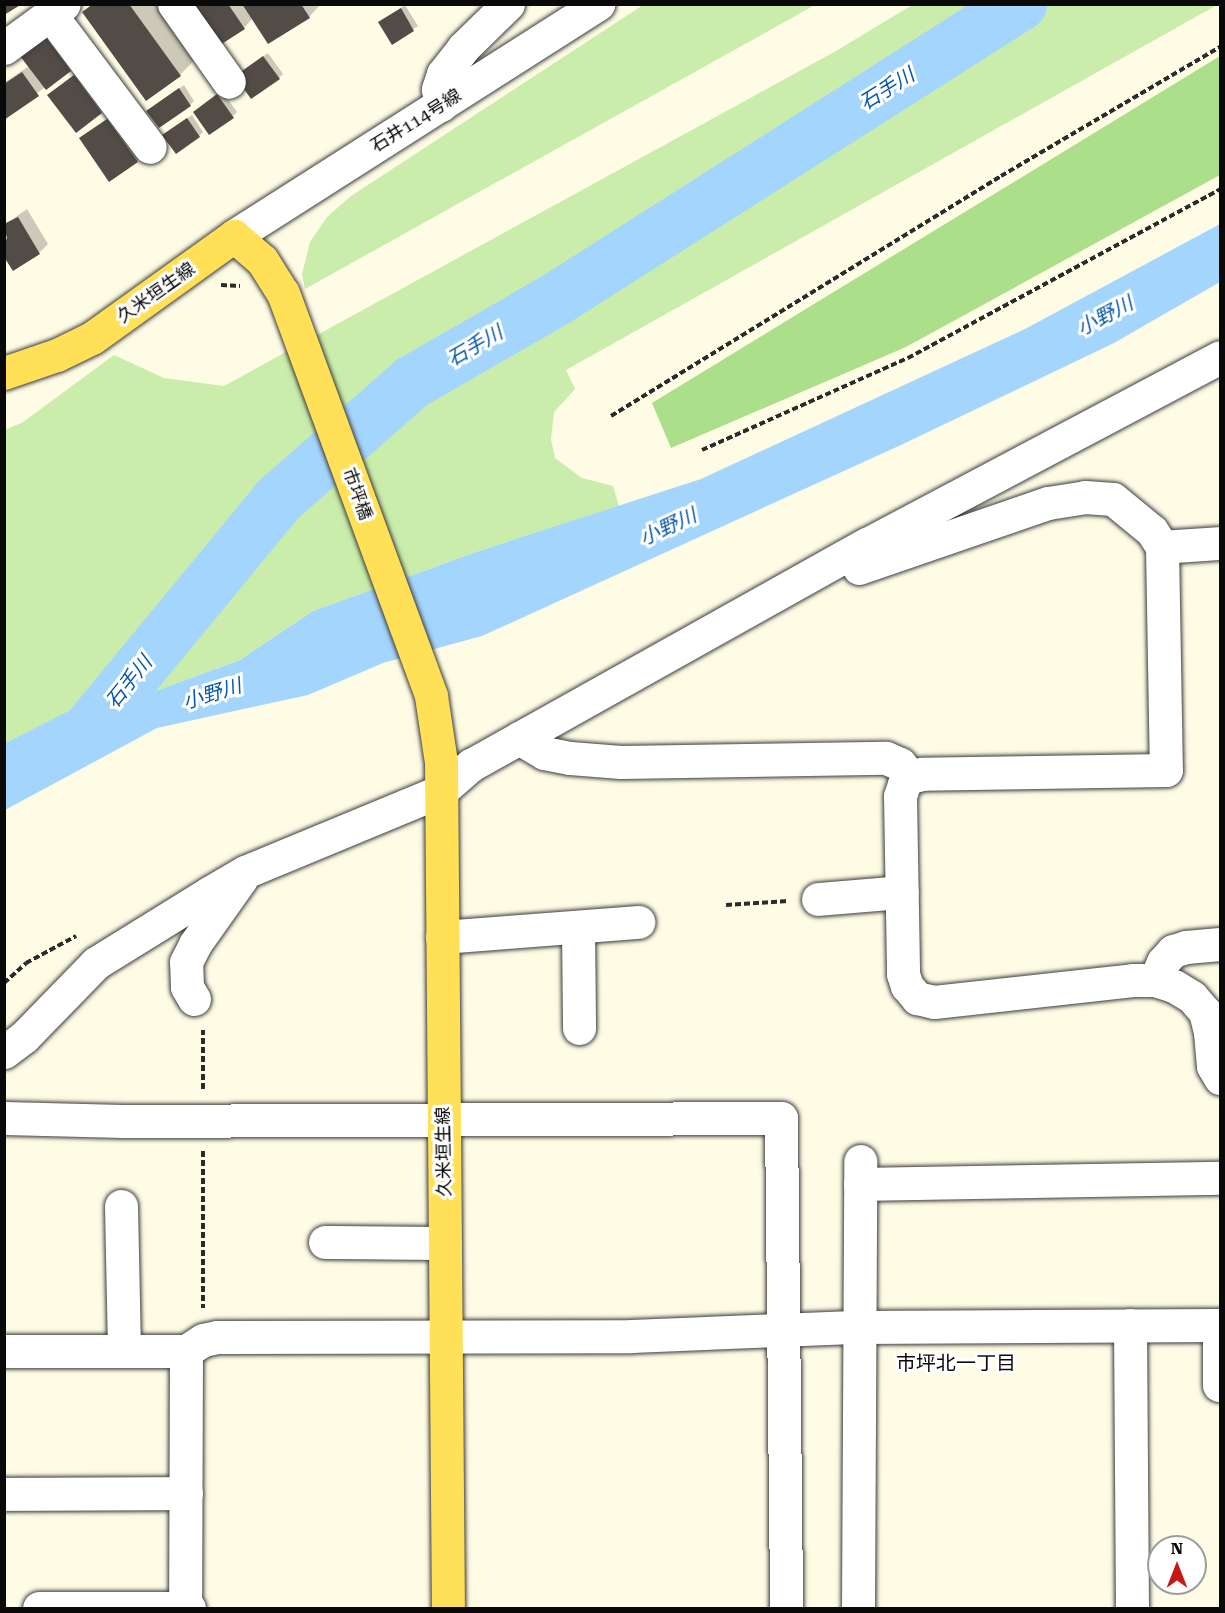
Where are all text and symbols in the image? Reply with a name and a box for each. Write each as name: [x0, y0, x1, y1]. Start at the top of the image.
water label: 石手川: [855, 63, 919, 115]
street label: 石井114号線: [367, 85, 465, 157]
street label: 久米垣生線: [113, 258, 199, 328]
water label: 小野川: [1073, 291, 1137, 341]
water label: 石手川: [443, 321, 507, 371]
street label: 市坪橋: [338, 465, 376, 523]
water label: 小野川: [636, 503, 700, 551]
water label: 石手川: [101, 651, 157, 713]
water label: 小野川: [180, 674, 244, 714]
street label: 久米垣生線: [432, 1107, 456, 1197]
district label: 市坪北一丁目: [896, 1351, 1016, 1375]
north arrow: [1147, 1535, 1207, 1595]
text: N: [1171, 1539, 1183, 1558]

